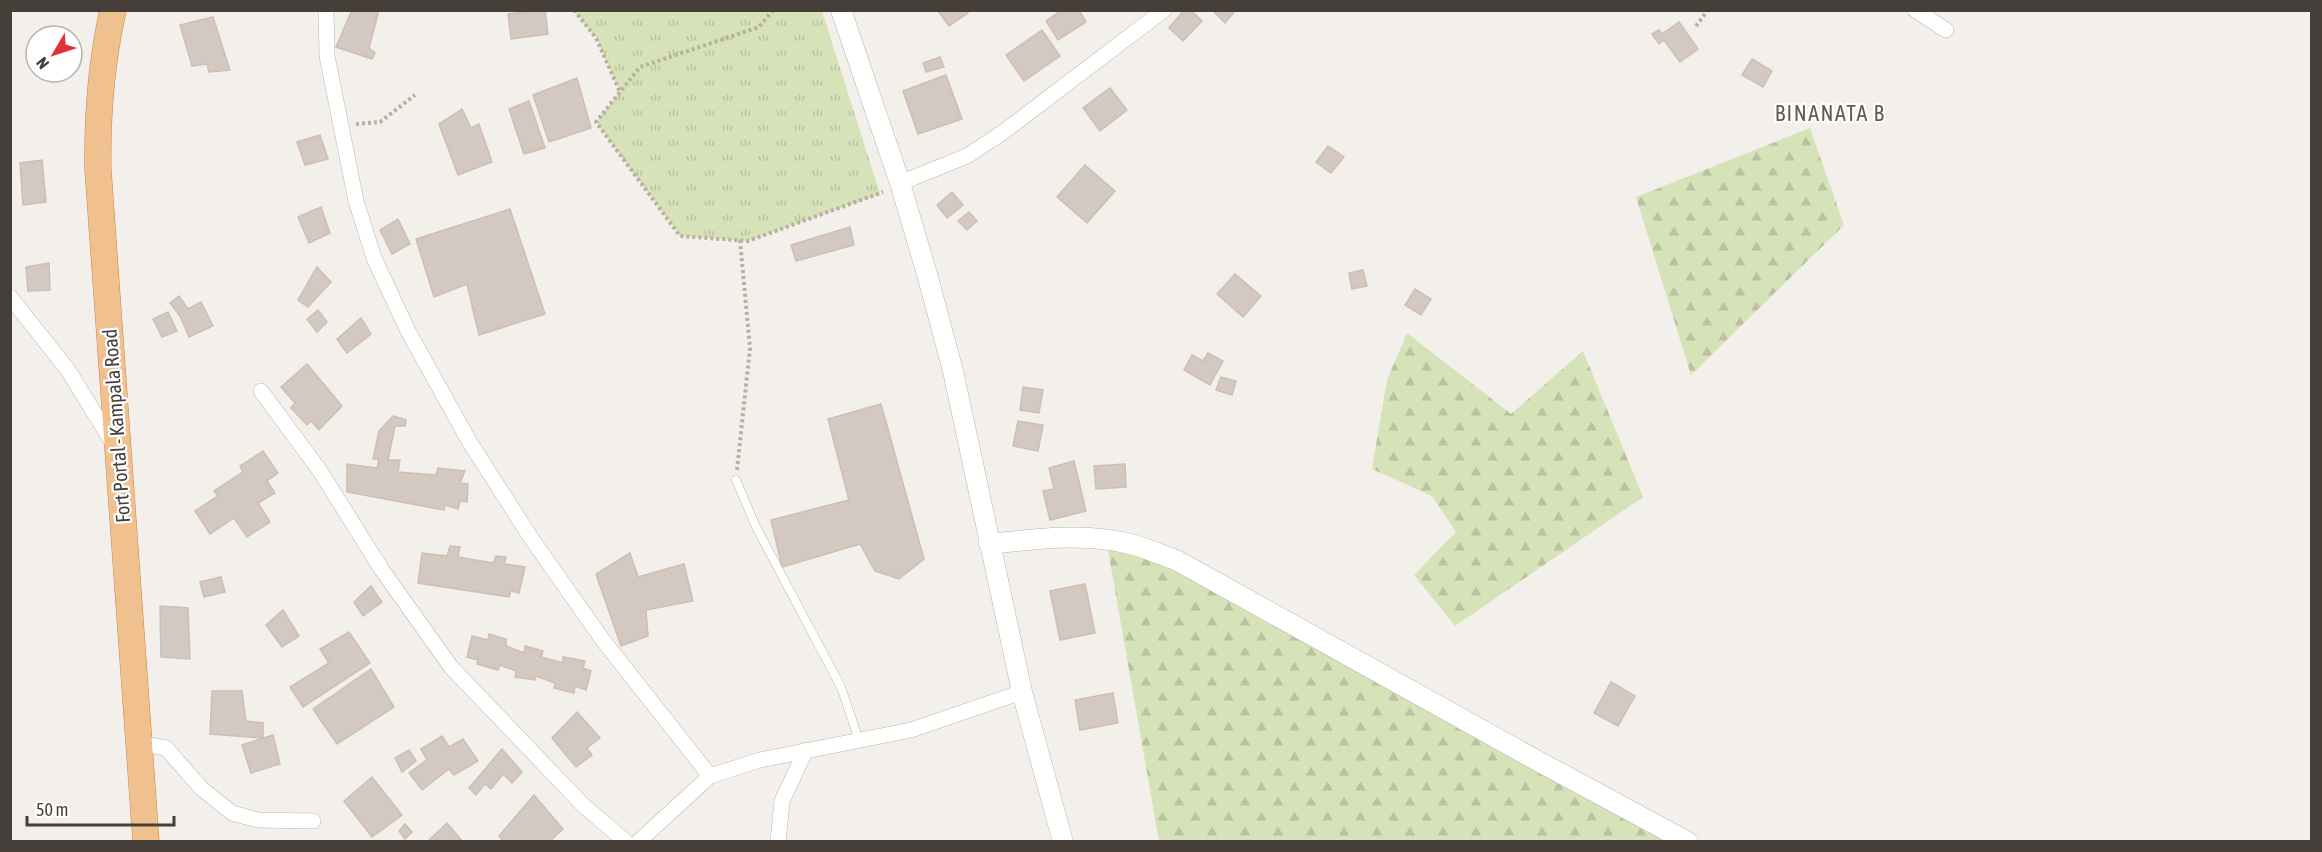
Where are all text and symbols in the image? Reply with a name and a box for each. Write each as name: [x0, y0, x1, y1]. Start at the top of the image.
north arrow: [24, 24, 84, 84]
text: N: [32, 54, 52, 73]
district label: BINANATA B: [1775, 100, 1885, 126]
street label: Fort Portal - Kampala Road: [98, 328, 134, 524]
scale bar: [27, 789, 174, 827]
text: 50 m: [36, 799, 68, 820]

